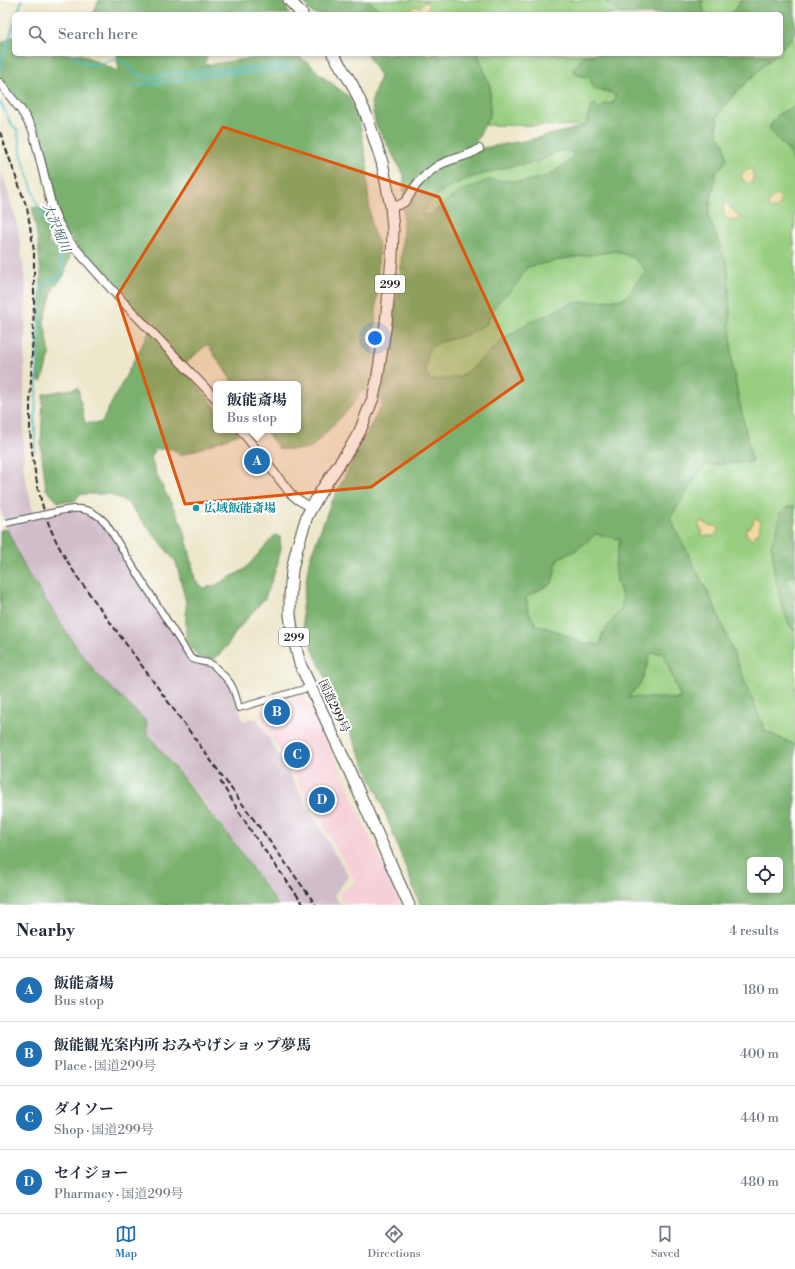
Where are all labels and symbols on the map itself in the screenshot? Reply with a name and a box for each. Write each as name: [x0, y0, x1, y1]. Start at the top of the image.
water label: 大沢堀川: [39, 200, 74, 256]
road number: 299: [375, 275, 405, 293]
your location: [365, 328, 385, 348]
pin: A: [244, 446, 270, 476]
place label: 広域飯能斎場: [204, 501, 276, 516]
marker: 広域飯能斎場: [191, 503, 201, 513]
road number: 299: [279, 628, 309, 646]
street label: 国道299号: [315, 677, 352, 735]
pin: B: [264, 697, 290, 727]
pin: C: [284, 740, 310, 770]
pin: D: [309, 785, 335, 815]

